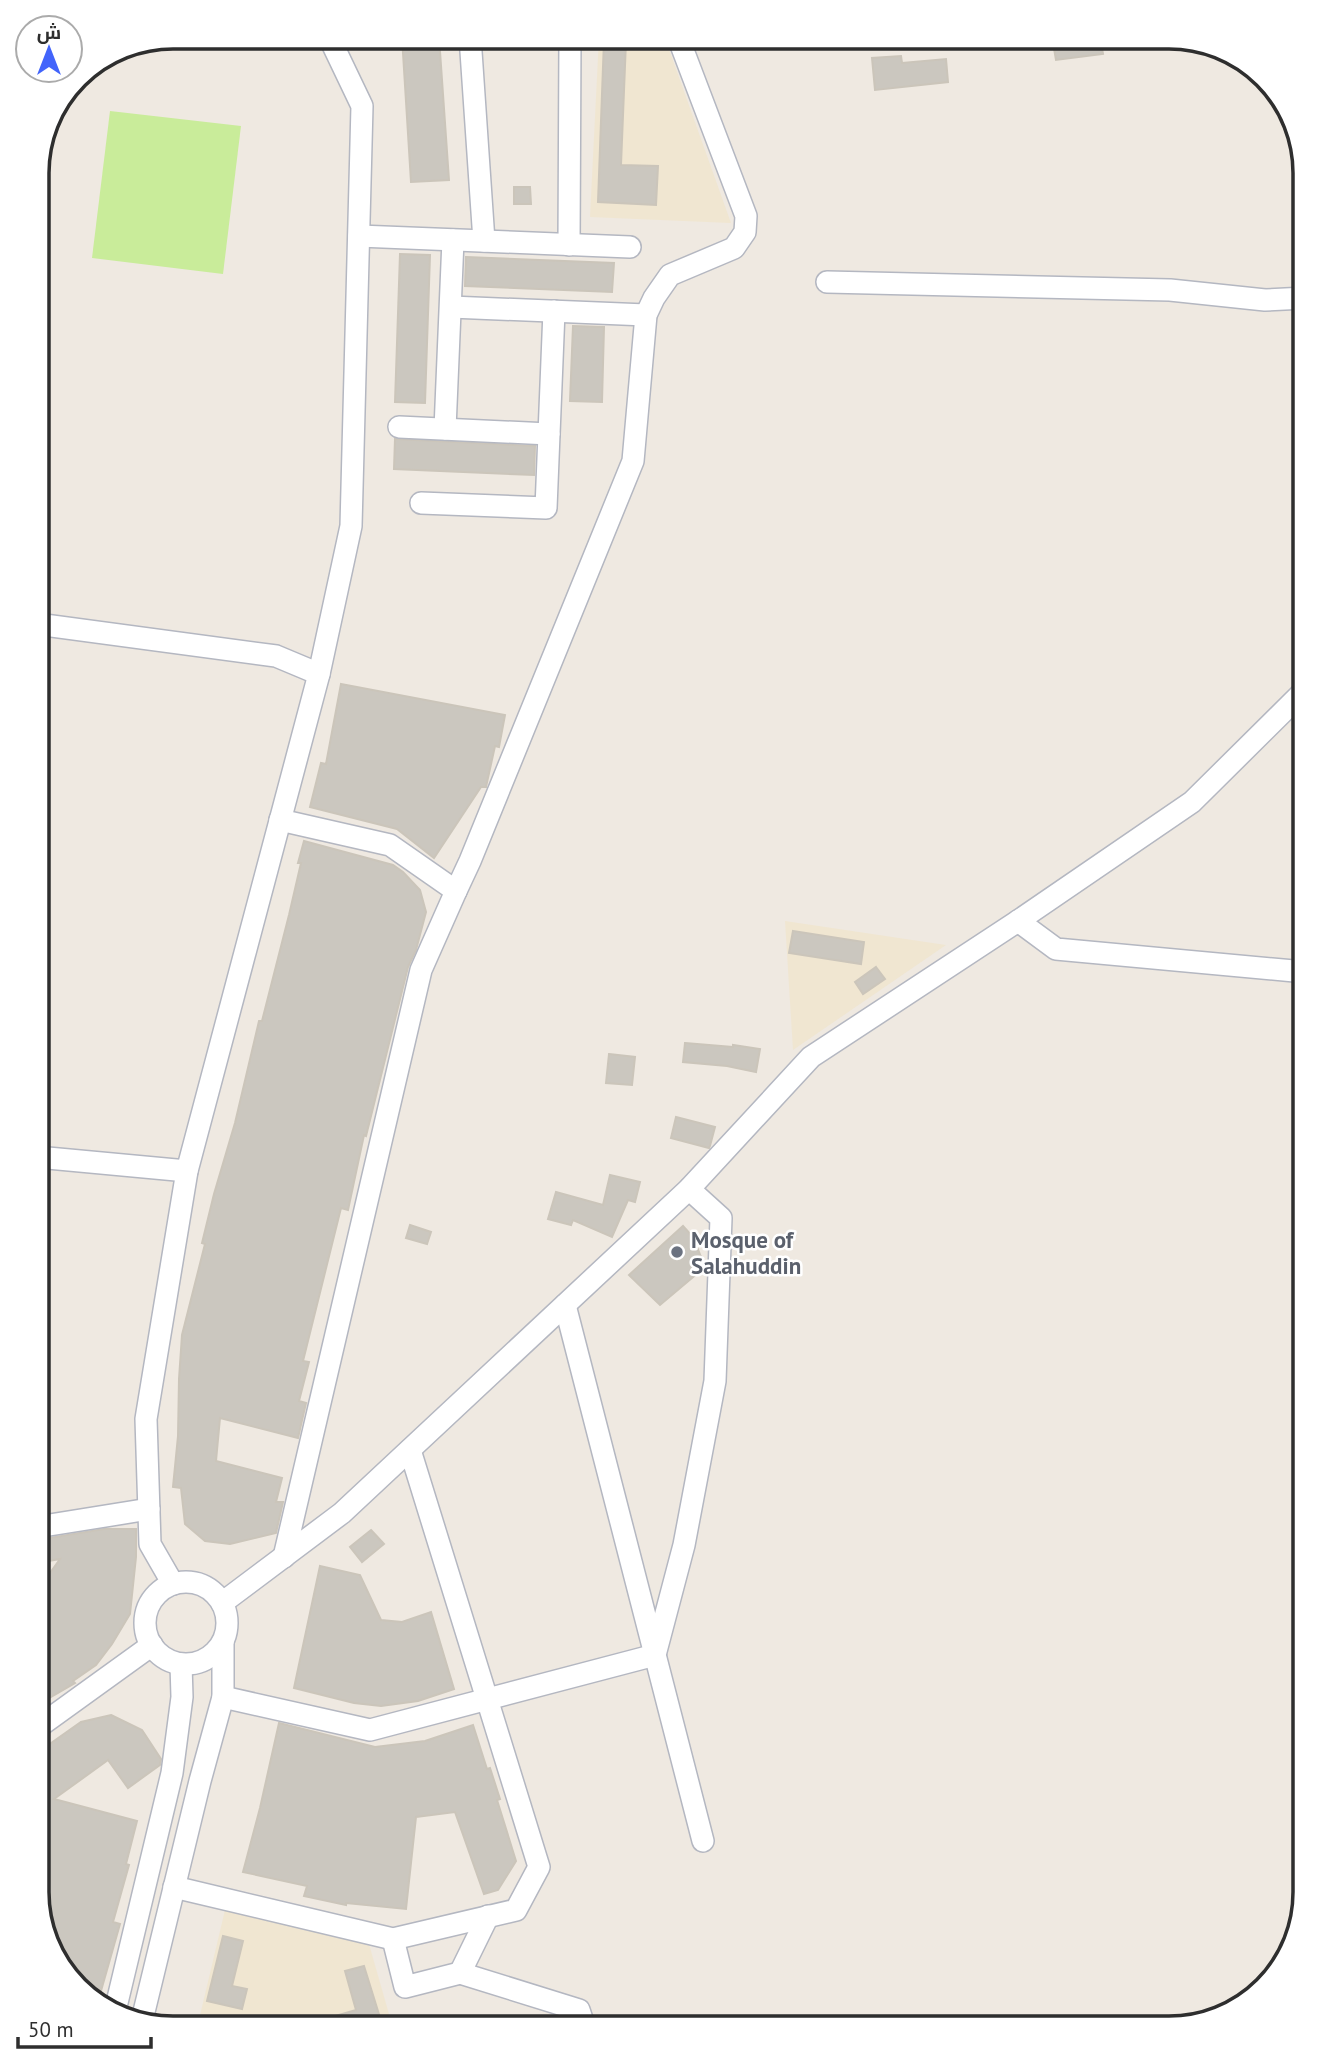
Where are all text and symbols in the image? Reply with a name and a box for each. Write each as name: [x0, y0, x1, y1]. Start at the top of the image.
north arrow: [14, 14, 84, 84]
text: ش: [37, 20, 61, 44]
place label: Mosque of Salahuddin: [691, 1225, 801, 1280]
marker: Mosque of Salahuddin: [669, 1244, 685, 1260]
scale bar: [18, 2006, 150, 2050]
text: 50 m: [28, 2016, 74, 2043]

